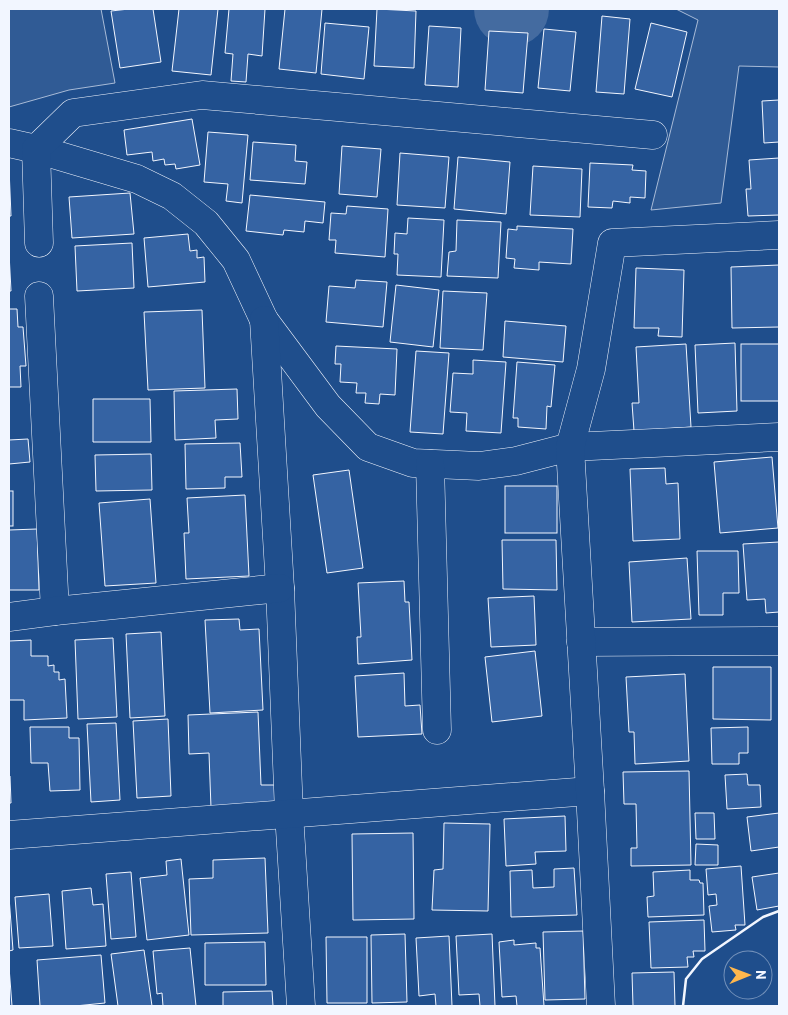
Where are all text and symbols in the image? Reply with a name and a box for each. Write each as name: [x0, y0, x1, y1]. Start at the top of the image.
north arrow: [723, 950, 773, 1000]
text: N: [753, 970, 770, 980]

